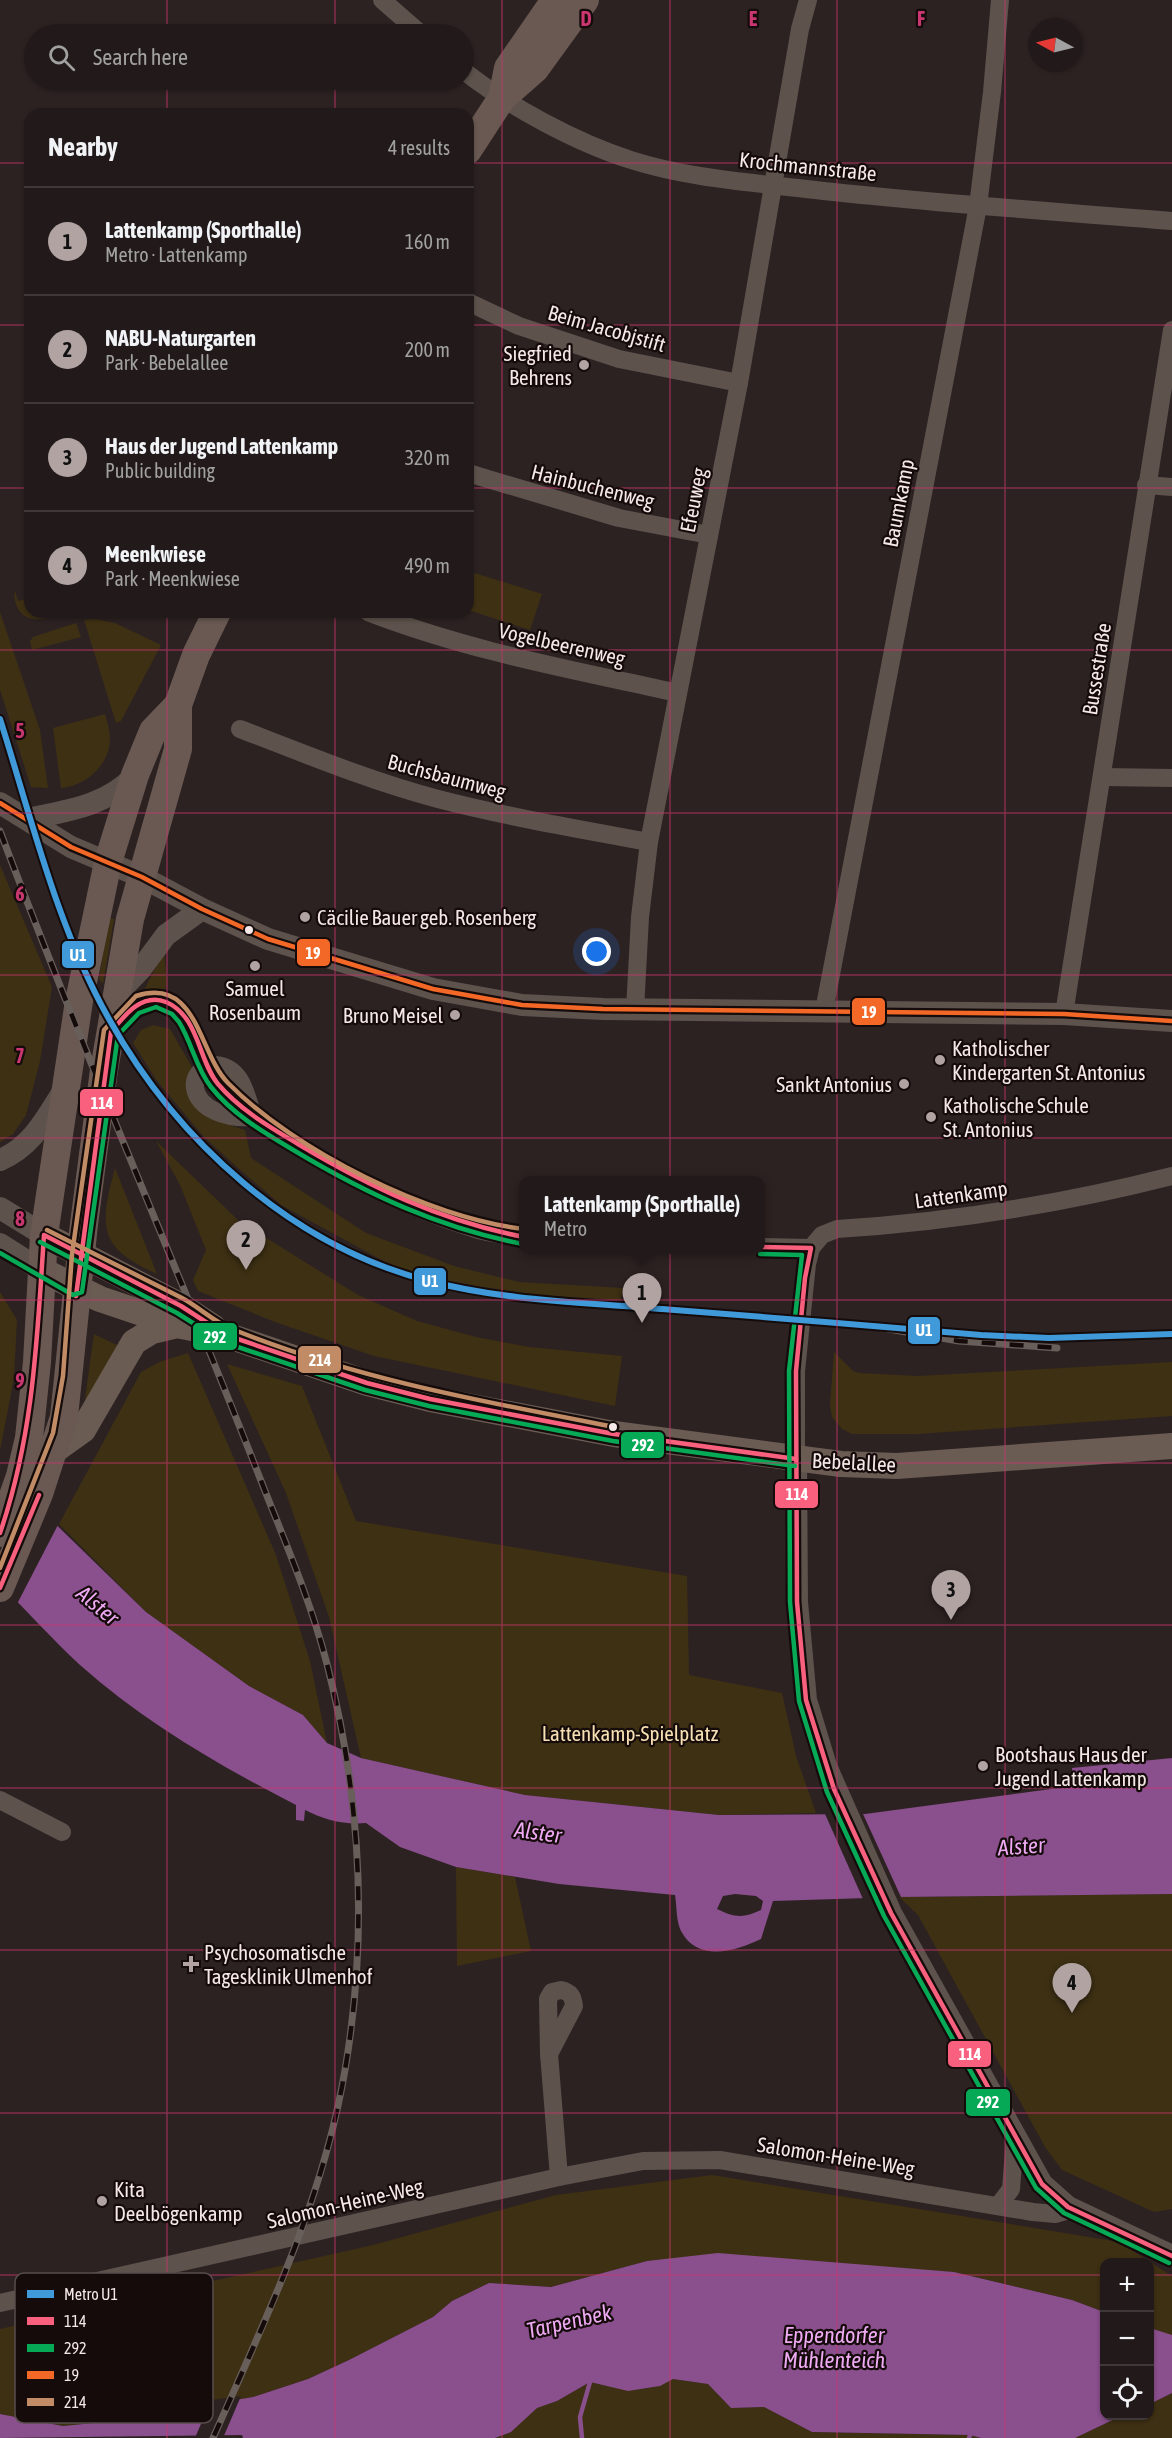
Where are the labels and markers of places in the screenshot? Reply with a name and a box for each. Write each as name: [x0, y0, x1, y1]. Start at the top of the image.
place label: Siegfried Behrens: [504, 341, 572, 389]
marker: Siegfried Behrens: [577, 358, 591, 372]
place label: Cäcilie Bauer geb. Rosenberg: [317, 905, 536, 929]
marker: Cäcilie Bauer geb. Rosenberg: [298, 910, 312, 924]
unlabelled marker: [243, 924, 255, 936]
marker: Samuel Rosenbaum: [248, 959, 262, 973]
place label: Samuel Rosenbaum: [209, 976, 301, 1024]
place label: Bruno Meisel: [343, 1003, 443, 1027]
marker: Bruno Meisel: [448, 1008, 462, 1022]
place label: Katholischer Kindergarten St. Antonius: [952, 1036, 1145, 1084]
marker: Katholischer Kindergarten St. Antonius: [933, 1053, 947, 1067]
place label: Sankt Antonius: [776, 1072, 892, 1096]
marker: Sankt Antonius: [897, 1077, 911, 1091]
place label: Katholische Schule St. Antonius: [943, 1093, 1089, 1141]
marker: Katholische Schule St. Antonius: [924, 1110, 938, 1124]
pin: 2: [226, 1220, 266, 1270]
pin: 1: [622, 1274, 662, 1323]
unlabelled marker: [607, 1421, 619, 1433]
pin: 3: [932, 1570, 970, 1620]
place label: Bootshaus Haus der Jugend Lattenkamp: [995, 1742, 1147, 1790]
marker: Bootshaus Haus der Jugend Lattenkamp: [976, 1759, 990, 1773]
place label: Psychosomatische Tagesklinik Ulmenhof: [204, 1940, 373, 1988]
marker: Psychosomatische Tagesklinik Ulmenhof: [182, 1955, 200, 1973]
pin: 4: [1052, 1964, 1092, 2013]
place label: Kita Deelbögenkamp: [114, 2177, 243, 2225]
marker: Kita Deelbögenkamp: [95, 2194, 109, 2208]

